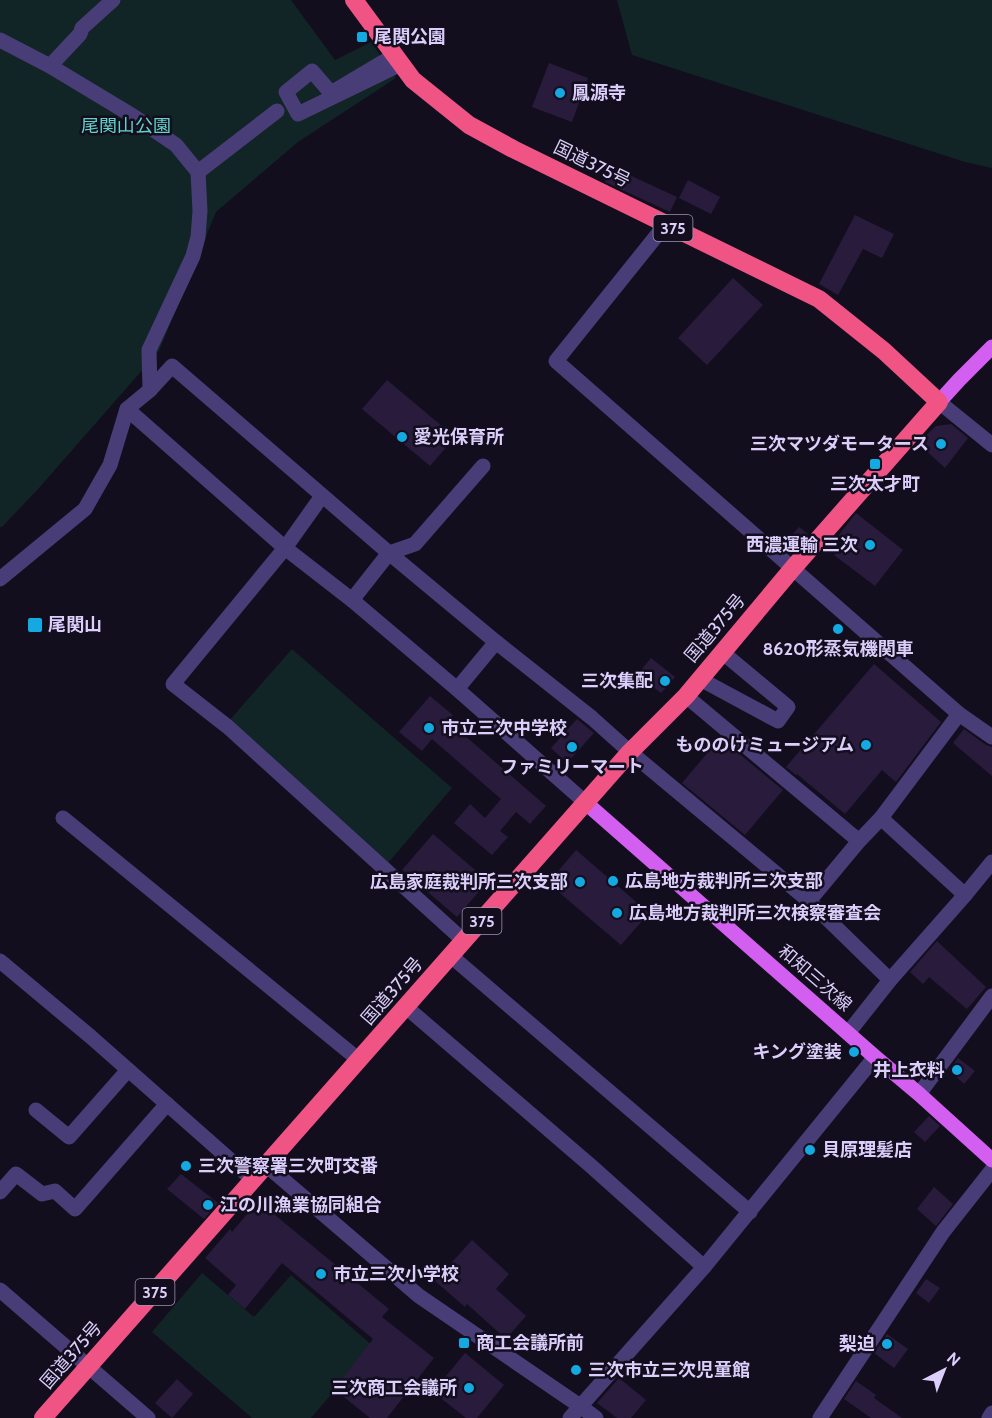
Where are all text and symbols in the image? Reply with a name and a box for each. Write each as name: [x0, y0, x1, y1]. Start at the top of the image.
place label: 尾関公園: [374, 26, 446, 48]
marker: 尾関公園: [355, 30, 369, 44]
place label: 鳳源寺: [572, 82, 626, 104]
marker: 鳳源寺: [553, 86, 567, 100]
park label: 尾関山公園: [81, 115, 171, 137]
street label: 国道375号: [550, 136, 634, 192]
road number: 375: [654, 215, 692, 241]
place label: 愛光保育所: [414, 426, 504, 448]
marker: 愛光保育所: [395, 430, 409, 444]
place label: 三次マツダモータース: [750, 433, 929, 455]
marker: 三次マツダモータース: [934, 437, 948, 451]
marker: 三次太才町: [868, 457, 882, 471]
place label: 三次太才町: [830, 473, 920, 495]
place label: 西濃運輸 三次: [746, 534, 858, 556]
marker: 西濃運輸 三次: [863, 538, 877, 552]
street label: 国道375号: [680, 589, 750, 667]
place label: 尾関山: [48, 614, 102, 636]
marker: 尾関山: [26, 616, 44, 634]
marker: 8620形蒸気機関車: [831, 622, 845, 636]
place label: 8620形蒸気機関車: [762, 638, 914, 660]
place label: 三次集配: [581, 670, 653, 692]
marker: 三次集配: [658, 674, 672, 688]
place label: 市立三次中学校: [441, 717, 567, 739]
marker: 市立三次中学校: [422, 721, 436, 735]
place label: もののけミュージアム: [676, 734, 854, 756]
marker: もののけミュージアム: [859, 738, 873, 752]
marker: ファミリーマート: [565, 740, 579, 754]
place label: ファミリーマート: [500, 756, 644, 778]
place label: 広島地方裁判所三次支部: [625, 870, 823, 892]
place label: 広島家庭裁判所三次支部: [370, 871, 568, 893]
marker: 広島地方裁判所三次支部: [606, 874, 620, 888]
marker: 広島家庭裁判所三次支部: [573, 875, 587, 889]
place label: 広島地方裁判所三次検察審査会: [629, 902, 881, 924]
marker: 広島地方裁判所三次検察審査会: [610, 906, 624, 920]
road number: 375: [462, 908, 502, 934]
street label: 和知三次線: [774, 940, 856, 1016]
street label: 国道375号: [357, 953, 427, 1029]
place label: キング塗装: [753, 1041, 842, 1063]
marker: キング塗装: [847, 1045, 861, 1059]
place label: 井上衣料: [873, 1059, 945, 1081]
marker: 井上衣料: [950, 1063, 964, 1077]
place label: 貝原理髪店: [822, 1139, 912, 1161]
marker: 貝原理髪店: [803, 1143, 817, 1157]
place label: 三次警察署三次町交番: [198, 1155, 378, 1177]
marker: 三次警察署三次町交番: [179, 1159, 193, 1173]
place label: 江の川漁業協同組合: [220, 1194, 382, 1216]
marker: 江の川漁業協同組合: [201, 1198, 215, 1212]
place label: 市立三次小学校: [333, 1263, 459, 1285]
marker: 市立三次小学校: [314, 1267, 328, 1281]
road number: 375: [136, 1279, 174, 1305]
street label: 国道375号: [36, 1317, 106, 1393]
place label: 商工会議所前: [476, 1332, 584, 1354]
place label: 梨迫: [839, 1333, 875, 1355]
marker: 商工会議所前: [457, 1336, 471, 1350]
marker: 梨迫: [880, 1337, 894, 1351]
north arrow: [914, 1340, 974, 1400]
text: N: [943, 1348, 964, 1370]
place label: 三次市立三次児童館: [588, 1359, 750, 1381]
marker: 三次市立三次児童館: [569, 1363, 583, 1377]
place label: 三次商工会議所: [331, 1377, 457, 1399]
marker: 三次商工会議所: [462, 1381, 476, 1395]

